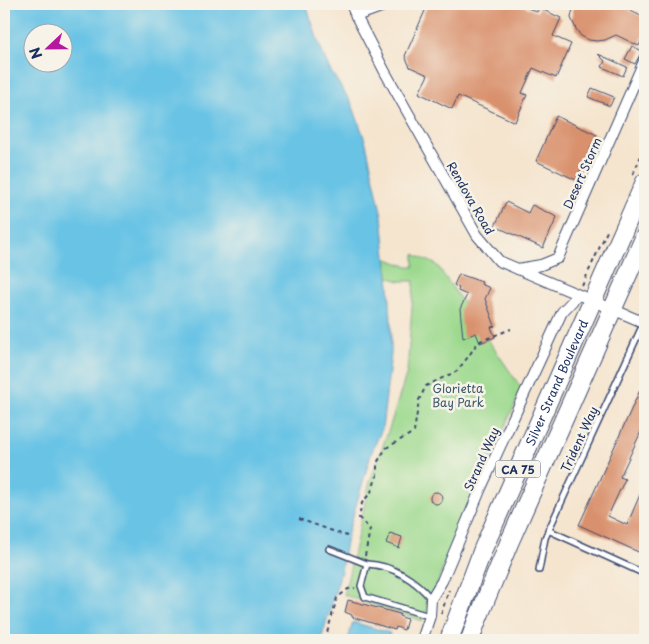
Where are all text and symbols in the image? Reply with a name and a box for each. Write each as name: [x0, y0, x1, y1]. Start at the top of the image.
north arrow: [22, 22, 72, 72]
text: N: [24, 44, 47, 62]
street label: Desert Storm: [558, 134, 606, 212]
street label: Rendova Road: [443, 158, 499, 238]
street label: Silver Strand Boulevard: [521, 316, 593, 449]
park label: Glorietta Bay Park: [432, 379, 484, 411]
street label: Trident Way: [556, 403, 602, 475]
street label: Strand Way: [459, 424, 503, 494]
road number: CA 75: [496, 460, 540, 478]

